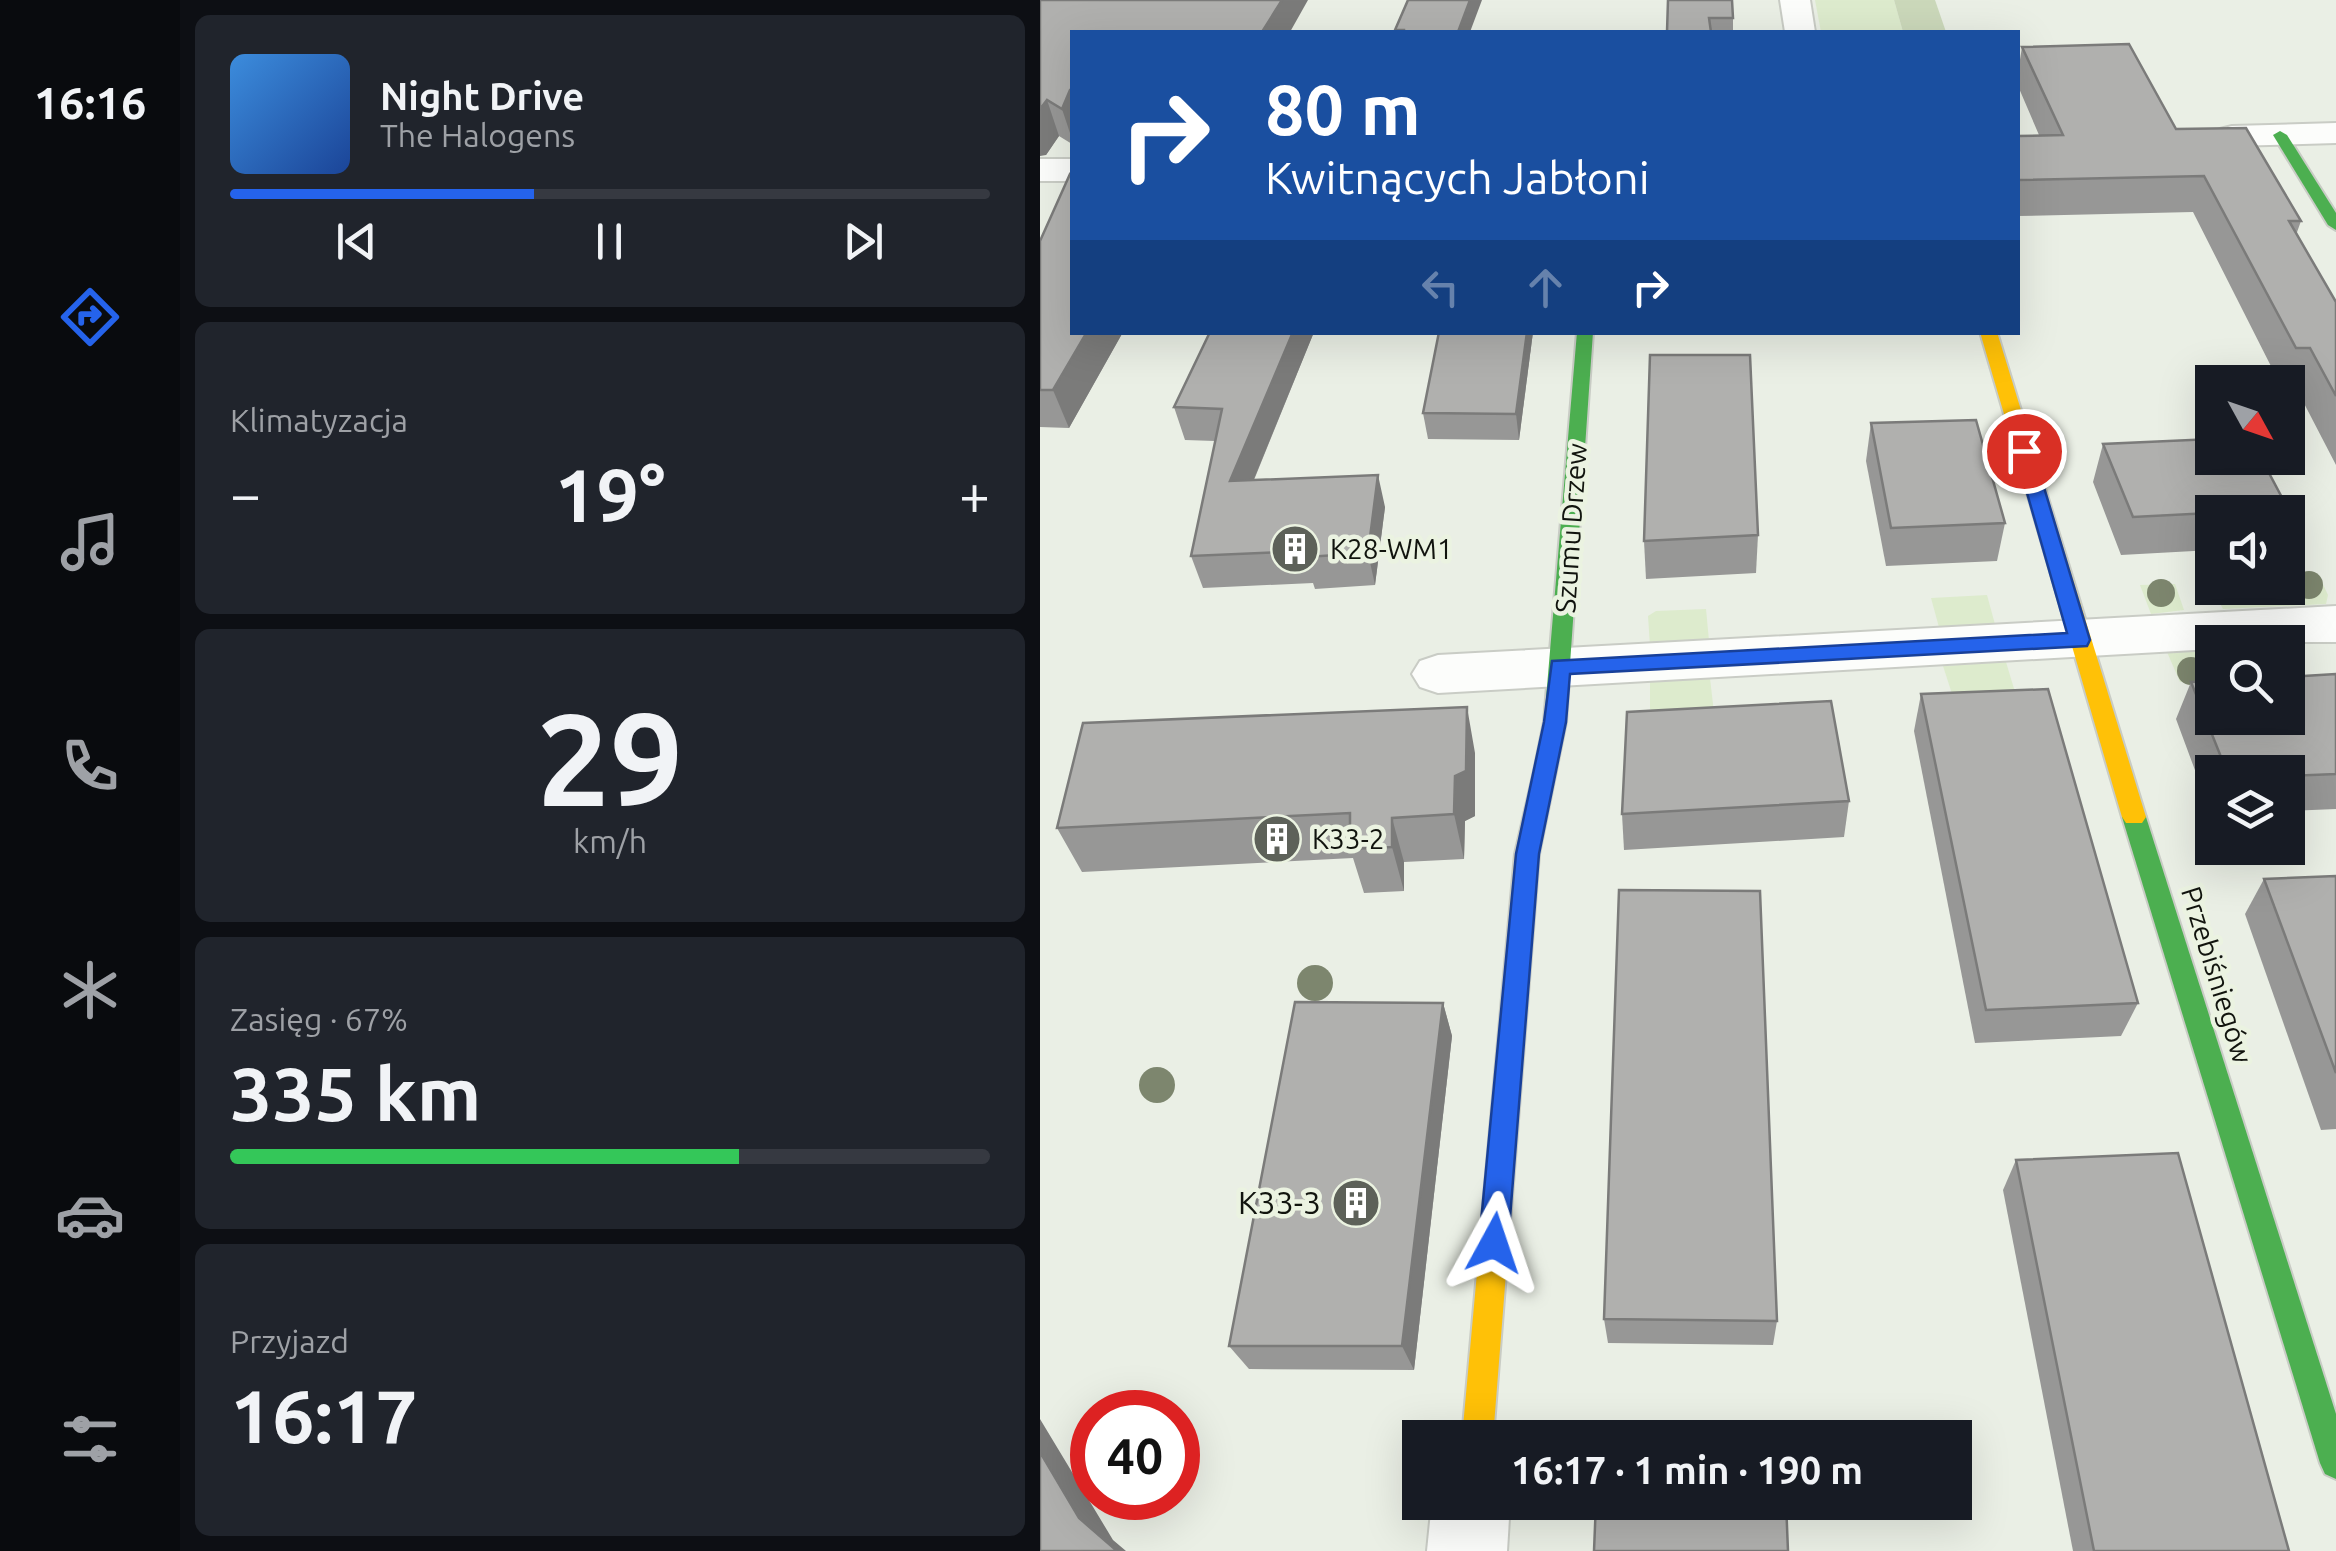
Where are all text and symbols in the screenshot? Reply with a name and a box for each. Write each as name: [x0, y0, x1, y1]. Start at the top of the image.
icon: right: [1100, 70, 1230, 200]
text: 80 m: [1265, 70, 1421, 148]
text: Night Drive: [380, 75, 584, 117]
text: 16:16: [34, 77, 146, 128]
text: The Halogens: [380, 117, 575, 153]
text: Kwitnących Jabłoni: [1265, 152, 1650, 203]
icon: previous: [329, 214, 384, 269]
icon: pause: [582, 214, 637, 269]
icon: next: [836, 214, 891, 269]
icon: left: [1413, 260, 1468, 315]
icon: ahead: [1518, 260, 1573, 315]
icon: right: [1623, 260, 1678, 315]
icon: directions: [55, 282, 125, 352]
north arrow: [2195, 365, 2305, 475]
map controls: [2195, 365, 2305, 865]
text: Klimatyzacja: [230, 402, 408, 438]
pin: [1982, 409, 2067, 494]
icon: arrive: [1997, 424, 2052, 479]
street label: Szumu Drzew: [1549, 442, 1592, 614]
text: 19°: [554, 452, 666, 536]
text: −: [230, 463, 261, 524]
text: +: [959, 463, 990, 524]
button: sound: [2195, 495, 2305, 605]
icon: music: [55, 507, 125, 577]
building icon: K28-WM1: [1269, 523, 1321, 575]
place label: K28-WM1: [1330, 533, 1453, 564]
button: search: [2195, 625, 2305, 735]
text: 29: [537, 685, 683, 831]
icon: phone: [55, 731, 125, 801]
button: layers: [2195, 755, 2305, 865]
building icon: K33-2: [1251, 813, 1303, 865]
text: km/h: [573, 823, 647, 859]
place label: K33-2: [1312, 823, 1385, 854]
street label: Przebiśniegów: [2176, 883, 2259, 1067]
icon: climate: [55, 955, 125, 1025]
text: Zasięg · 67%: [230, 1001, 408, 1037]
text: 335 km: [230, 1051, 481, 1135]
building icon: K33-3: [1330, 1177, 1382, 1229]
icon: car: [55, 1180, 125, 1250]
place label: K33-3: [1238, 1184, 1321, 1220]
position arrow: [1442, 1191, 1546, 1295]
text: Przyjazd: [230, 1323, 349, 1359]
text: 16:17: [230, 1373, 418, 1457]
speed limit sign: 40: [1070, 1390, 1200, 1520]
icon: filters: [55, 1404, 125, 1474]
text: 16:17 · 1 min · 190 m: [1511, 1449, 1863, 1491]

